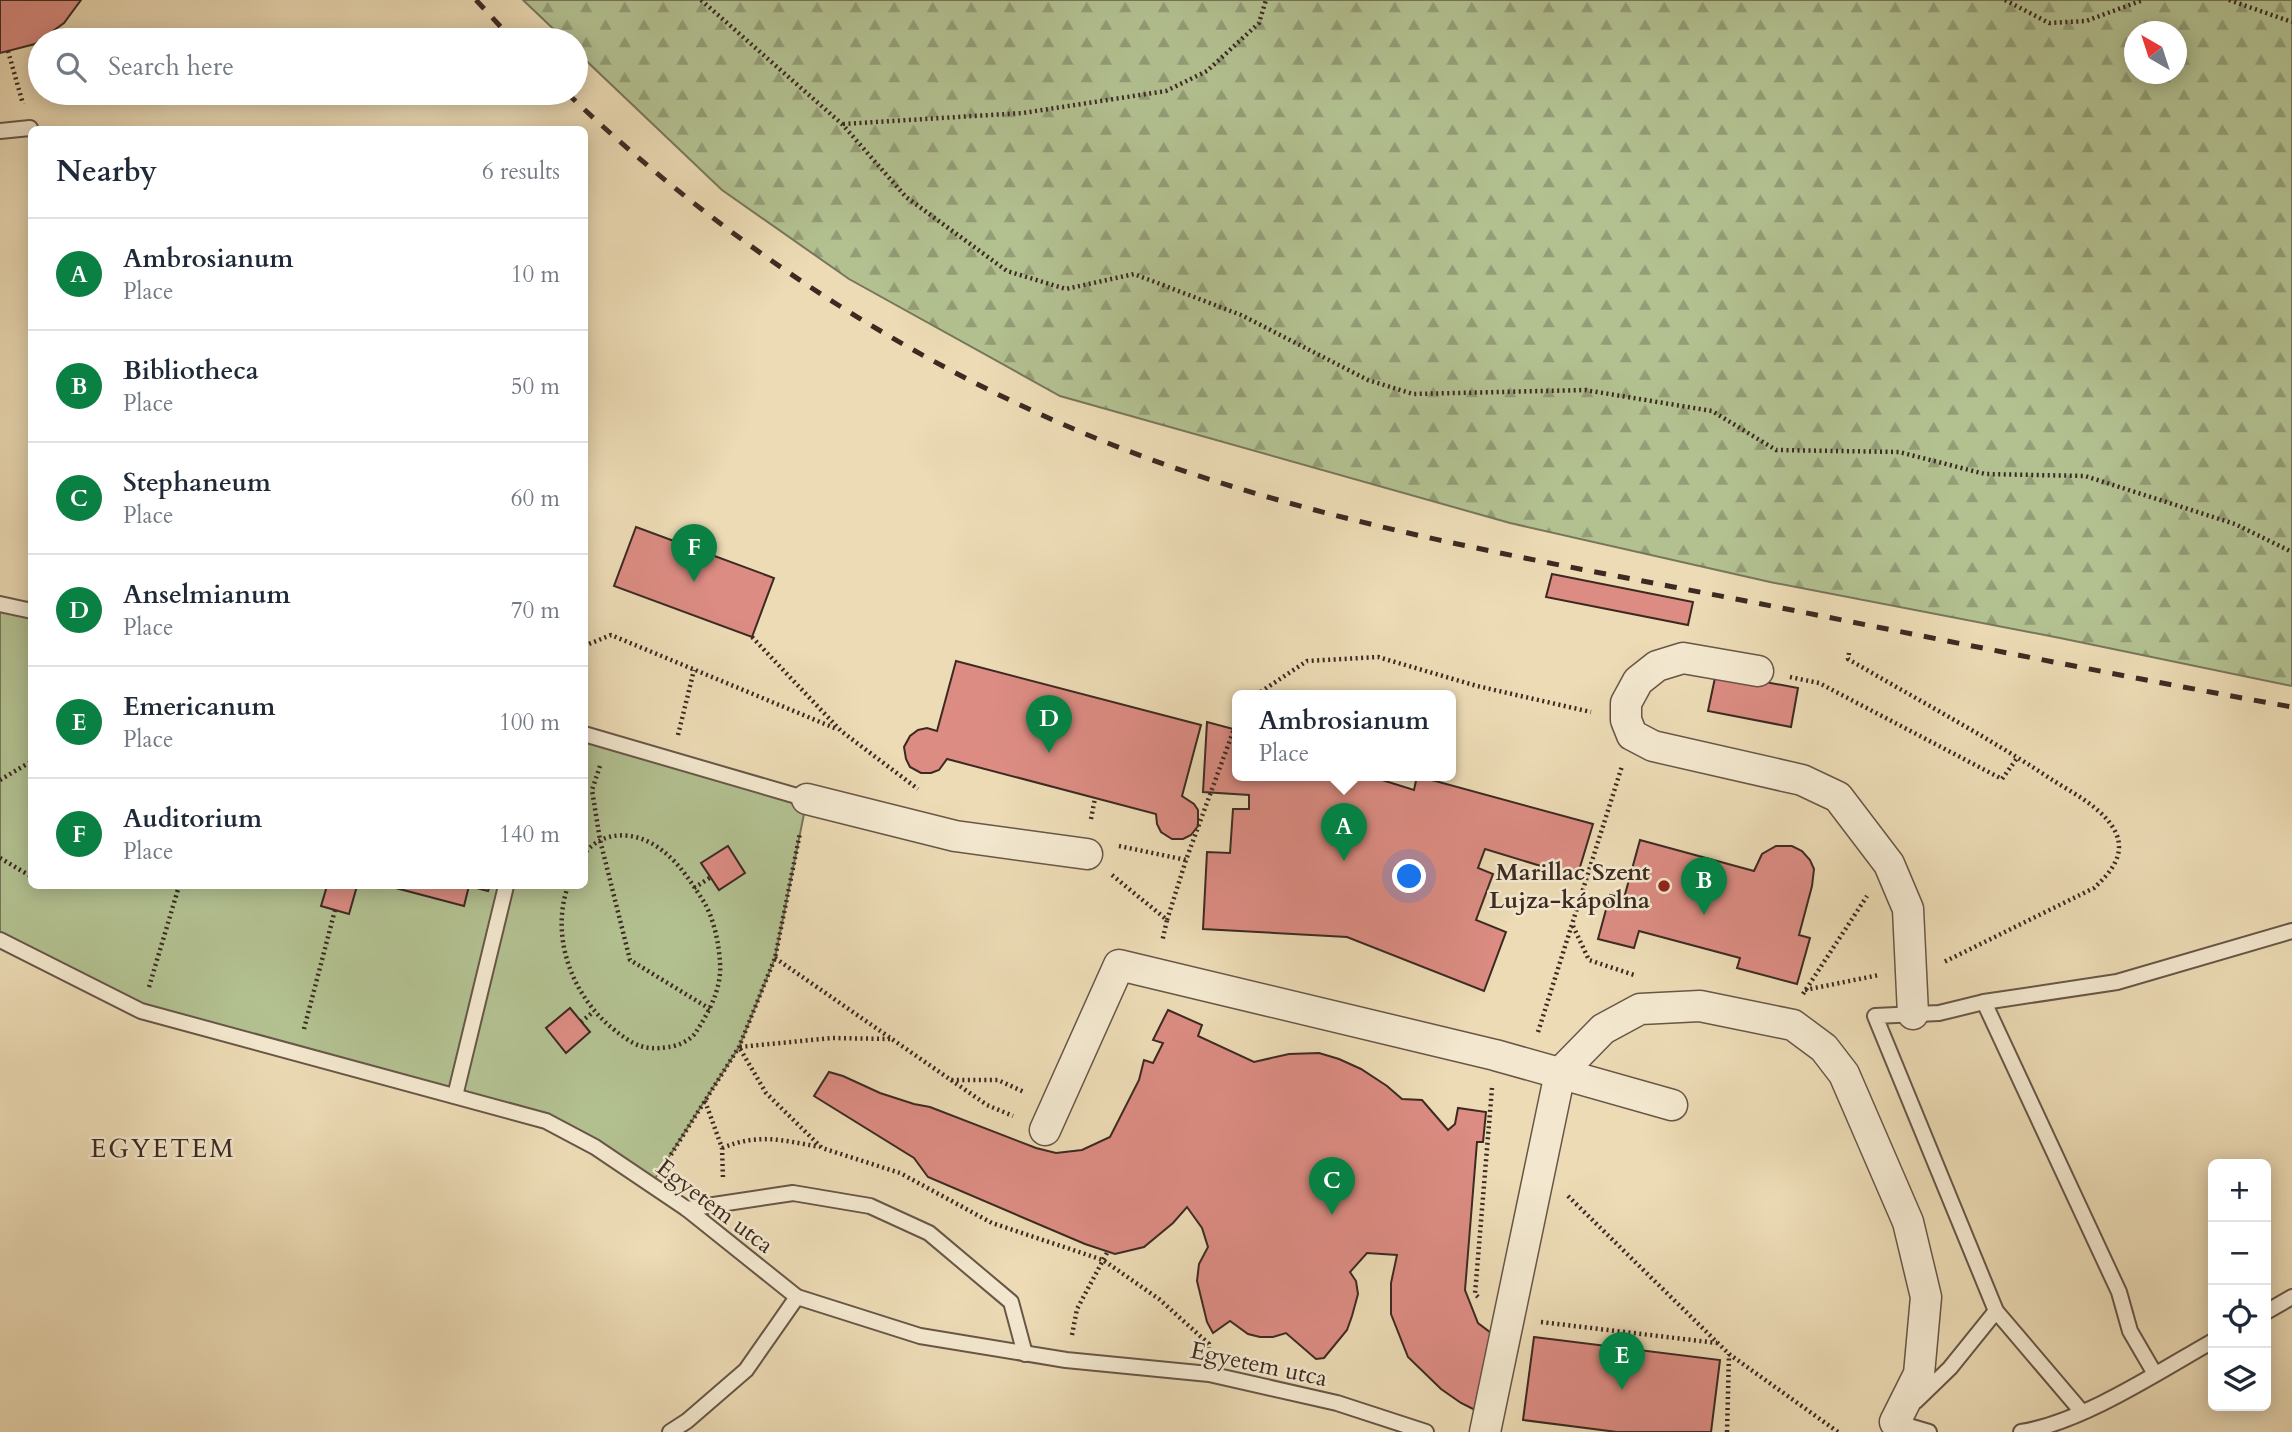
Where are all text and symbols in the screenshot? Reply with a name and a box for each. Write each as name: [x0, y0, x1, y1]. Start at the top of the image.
north arrow: [2124, 21, 2187, 84]
search box: [28, 28, 588, 105]
icon: search: [52, 48, 90, 86]
text: Search here: [108, 49, 234, 84]
text: Nearby: [56, 151, 157, 192]
text: 6 results: [482, 156, 560, 187]
text: Ambrosianum: [123, 241, 293, 276]
text: A: [70, 259, 88, 290]
text: 10 m: [511, 259, 560, 290]
text: Place: [123, 276, 173, 307]
text: Bibliotheca: [123, 353, 259, 388]
text: B: [71, 371, 87, 402]
text: 50 m: [511, 371, 560, 402]
text: Place: [123, 388, 173, 419]
text: Stephaneum: [123, 465, 271, 500]
text: C: [70, 483, 88, 514]
text: 60 m: [511, 483, 560, 514]
text: Place: [123, 500, 173, 531]
pin: F: [671, 524, 717, 582]
text: Anselmianum: [123, 577, 290, 612]
text: D: [69, 595, 89, 626]
text: 70 m: [511, 595, 560, 626]
text: Place: [123, 612, 173, 643]
text: Emericanum: [123, 689, 275, 724]
popup: [1232, 690, 1456, 781]
pin: D: [1026, 695, 1072, 753]
text: Ambrosianum: [1259, 703, 1429, 738]
text: E: [72, 707, 86, 738]
text: 100 m: [499, 707, 560, 738]
text: Place: [123, 724, 173, 755]
text: Place: [1259, 738, 1309, 769]
text: Auditorium: [123, 801, 262, 836]
pin: A: [1321, 803, 1367, 861]
text: F: [72, 819, 86, 850]
text: 140 m: [499, 819, 560, 850]
text: Place: [123, 836, 173, 867]
place label: Marillac Szent Lujza-kápolna: [1489, 856, 1651, 917]
pin: B: [1681, 857, 1727, 915]
your location: [1392, 859, 1426, 893]
marker: Marillac Szent Lujza-kápolna: [1656, 878, 1672, 894]
district label: EGYETEM: [90, 1131, 236, 1166]
street label: Egyetem utca: [649, 1151, 781, 1262]
pin: C: [1309, 1157, 1355, 1215]
map controls: [2208, 1159, 2271, 1411]
button: +: [2208, 1159, 2271, 1222]
button: −: [2208, 1222, 2271, 1285]
button: locate: [2208, 1285, 2271, 1348]
pin: E: [1599, 1332, 1645, 1390]
street label: Egyetem utca: [1187, 1334, 1331, 1395]
button: layers: [2208, 1348, 2271, 1411]

